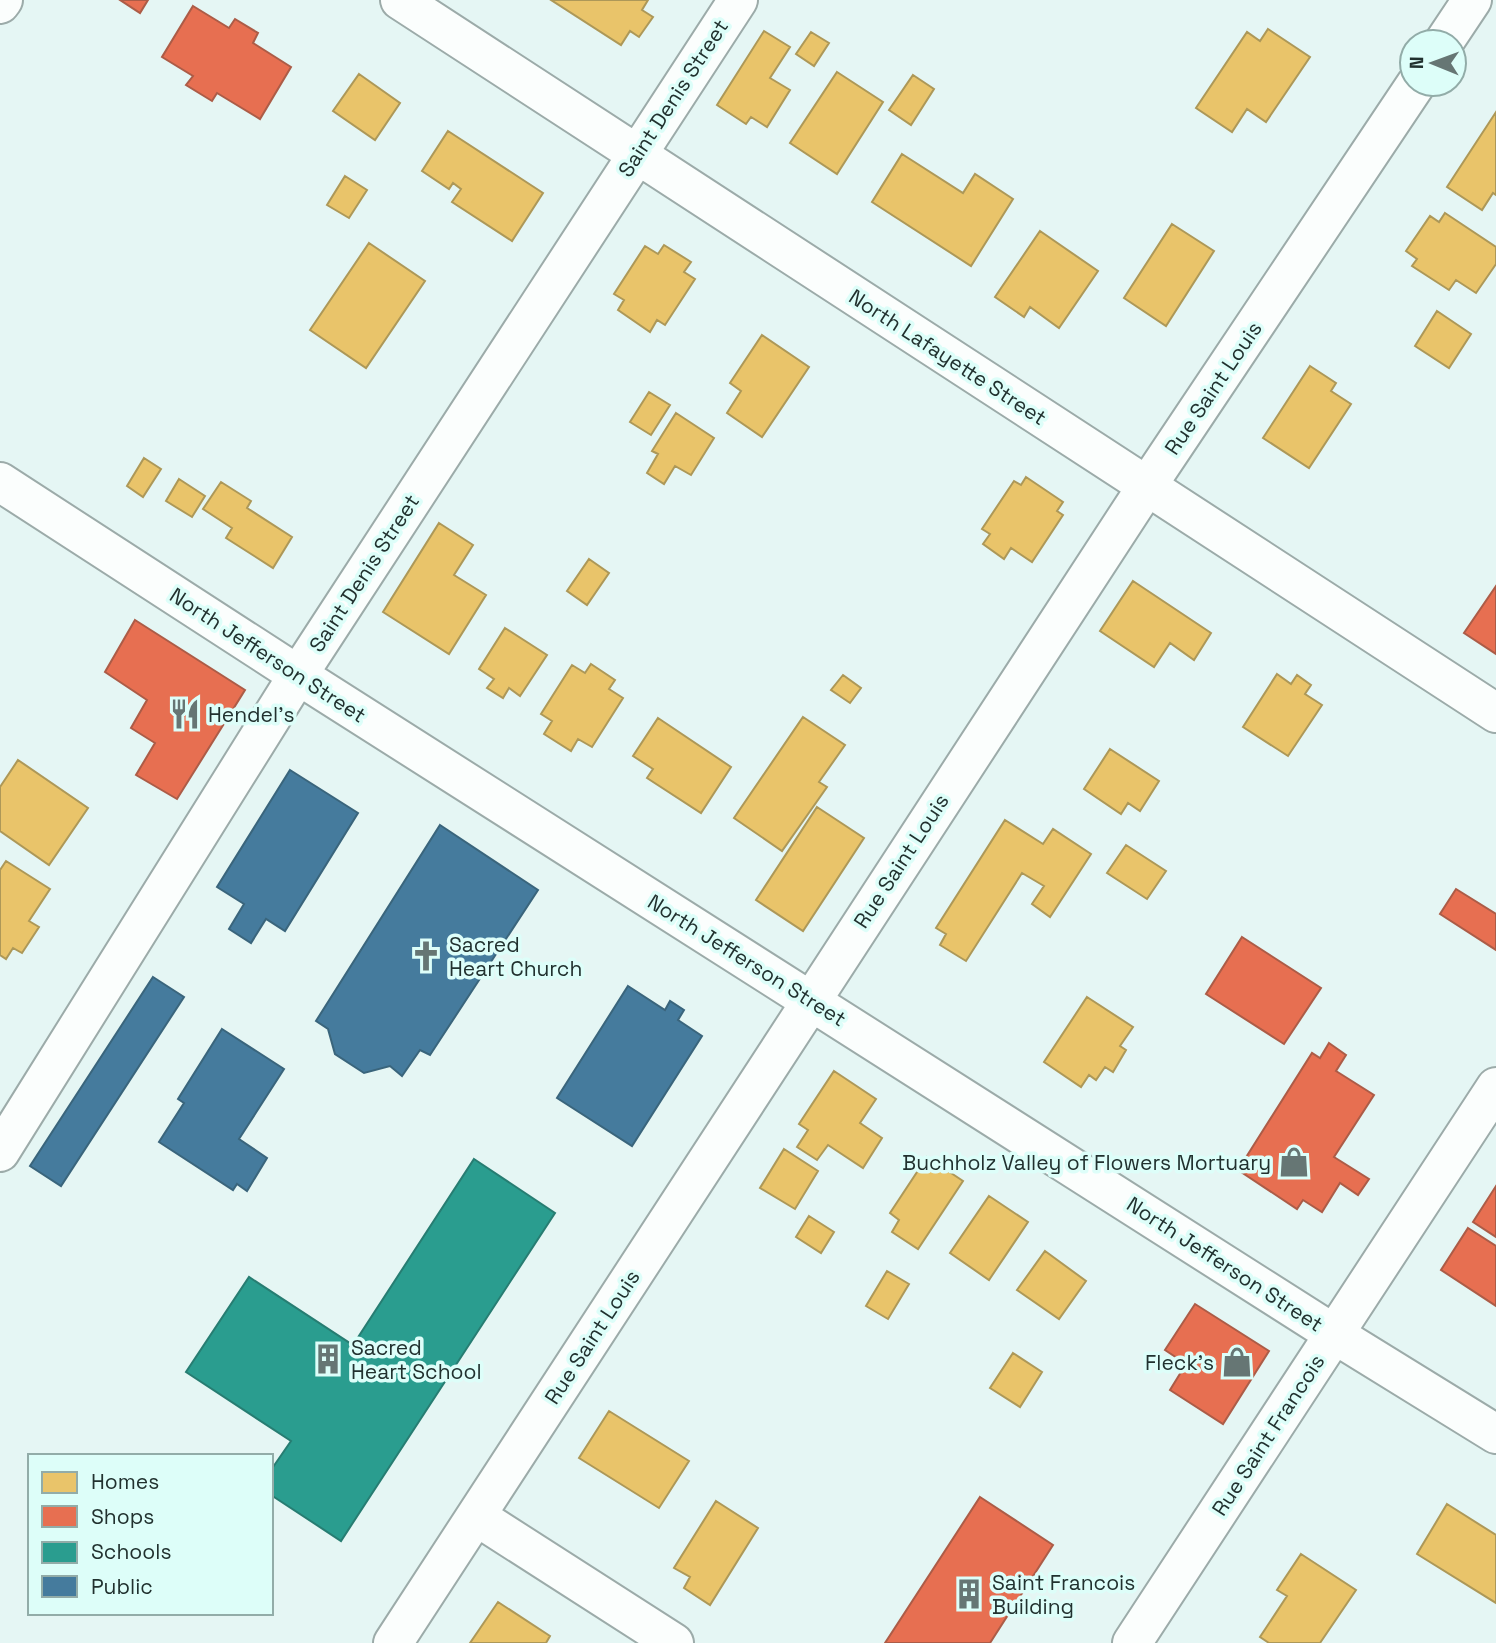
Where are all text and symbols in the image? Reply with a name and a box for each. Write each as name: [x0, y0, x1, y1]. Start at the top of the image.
street label: Saint Denis Street: [612, 14, 734, 182]
north arrow: [1398, 28, 1468, 98]
text: N: [1404, 56, 1429, 69]
street label: North Lafayette Street: [844, 283, 1052, 431]
street label: Rue Saint Louis: [1158, 316, 1268, 460]
street label: Saint Denis Street: [303, 489, 425, 657]
street label: North Jefferson Street: [165, 581, 371, 729]
restaurant icon: Hendel's: [168, 697, 202, 731]
place label: Hendel's: [208, 701, 294, 728]
street label: Rue Saint Louis: [847, 789, 955, 933]
street label: North Jefferson Street: [643, 888, 851, 1032]
place label: Sacred Heart Church: [449, 931, 582, 982]
church icon: Sacred Heart Church: [409, 939, 443, 973]
shop icon: Buchholz Valley of Flowers Mortuary: [1277, 1145, 1311, 1179]
place label: Buchholz Valley of Flowers Mortuary: [902, 1149, 1271, 1176]
street label: North Jefferson Street: [1122, 1190, 1328, 1338]
street label: Rue Saint Louis: [538, 1265, 646, 1409]
place label: Sacred Heart School: [351, 1334, 482, 1385]
building icon: Sacred Heart School: [311, 1342, 345, 1376]
shop icon: Fleck's: [1220, 1345, 1254, 1379]
place label: Fleck's: [1145, 1349, 1214, 1376]
street label: Rue Saint Francois: [1206, 1349, 1330, 1521]
legend: [28, 1454, 273, 1615]
text: Homes: [91, 1468, 159, 1495]
text: Shops: [91, 1503, 154, 1530]
text: Schools: [91, 1538, 171, 1565]
place label: Saint Francois Building: [992, 1569, 1135, 1620]
text: Public: [91, 1573, 153, 1600]
building icon: Saint Francois Building: [952, 1577, 986, 1611]

